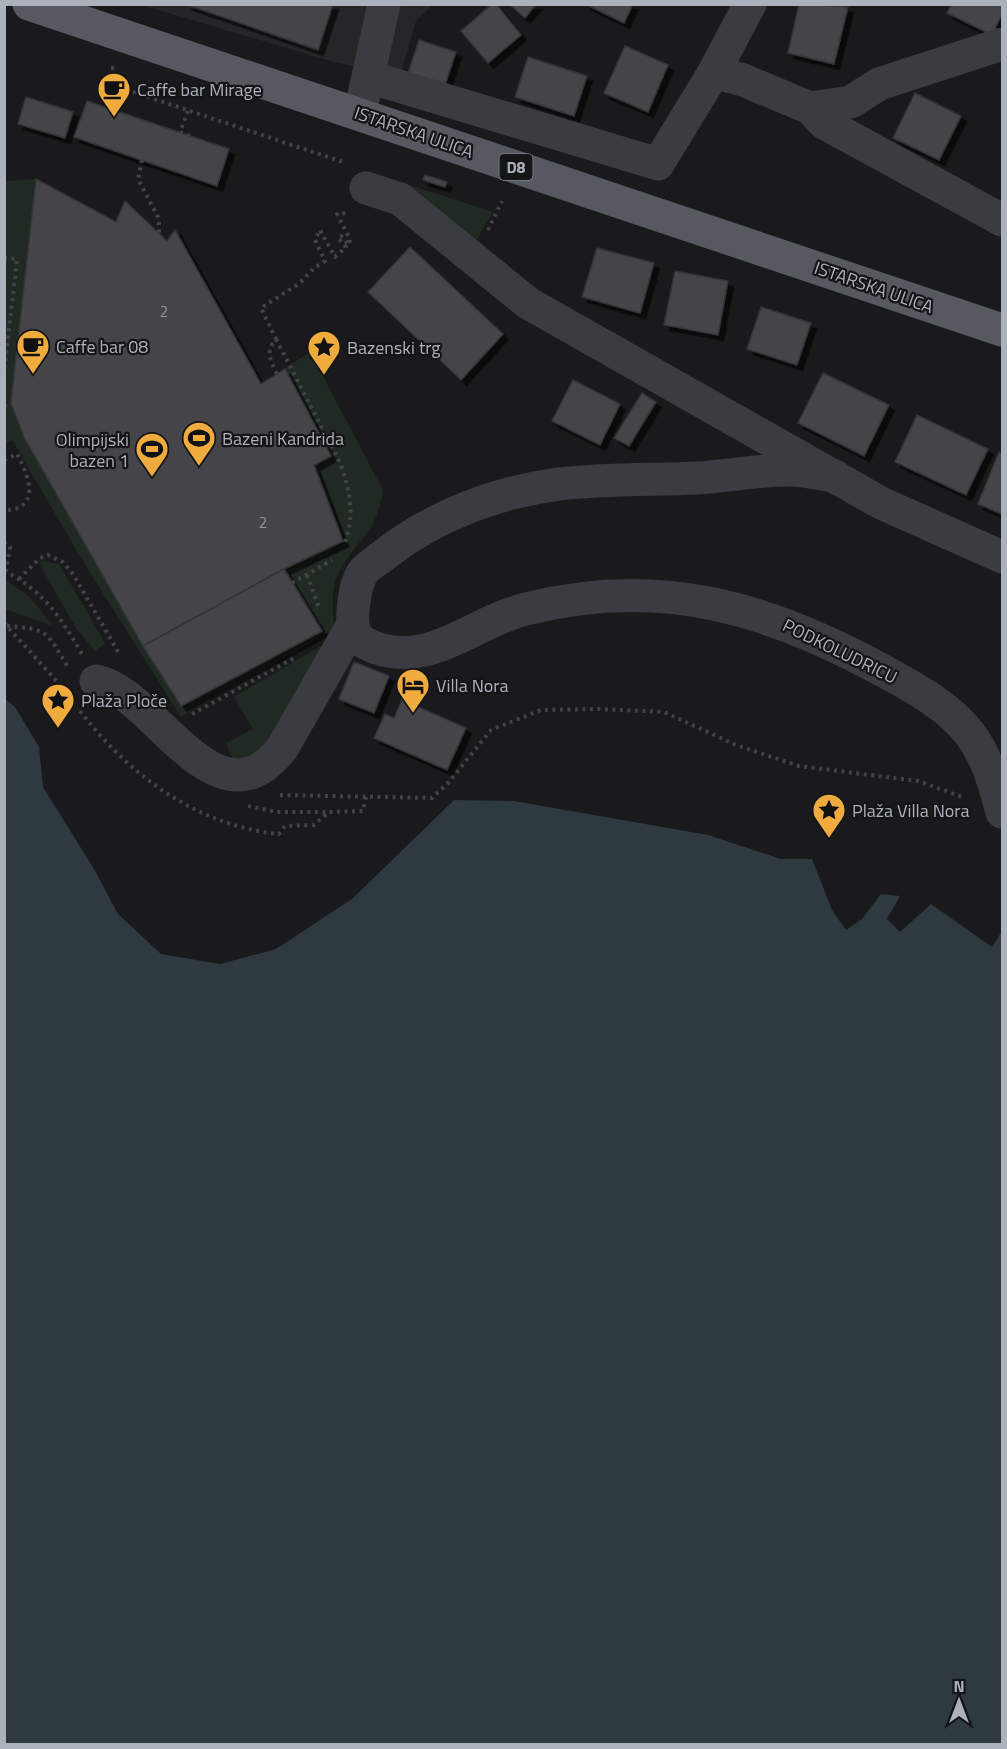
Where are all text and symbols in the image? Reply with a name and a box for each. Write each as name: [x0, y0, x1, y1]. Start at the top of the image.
cafe icon: Caffe bar Mirage: [96, 71, 132, 118]
place label: Caffe bar Mirage: [137, 76, 262, 103]
street label: ISTARSKA ULICA: [351, 99, 477, 165]
road number: D8: [500, 154, 532, 180]
street label: ISTARSKA ULICA: [811, 254, 937, 320]
house number: 2: [160, 300, 168, 323]
cafe icon: Caffe bar 08: [15, 328, 51, 375]
place icon: Bazenski trg: [306, 329, 342, 376]
place label: Caffe bar 08: [56, 333, 148, 360]
place label: Bazenski trg: [347, 334, 441, 361]
sports icon: Bazeni Kandrida: [181, 420, 217, 467]
place label: Bazeni Kandrida: [222, 425, 344, 452]
place label: Olimpijski bazen 1: [56, 426, 129, 474]
sports icon: Olimpijski bazen 1: [134, 431, 170, 478]
house number: 2: [259, 511, 267, 534]
street label: PODKOLUDRICU: [778, 612, 902, 690]
hotel icon: Villa Nora: [395, 667, 431, 714]
place label: Villa Nora: [436, 672, 509, 699]
place icon: Plaža Ploče: [40, 682, 76, 729]
place label: Plaža Ploče: [81, 687, 167, 714]
place icon: Plaža Villa Nora: [811, 792, 847, 839]
place label: Plaža Villa Nora: [852, 797, 970, 824]
north arrow: [929, 1671, 989, 1731]
text: N: [953, 1674, 965, 1698]

